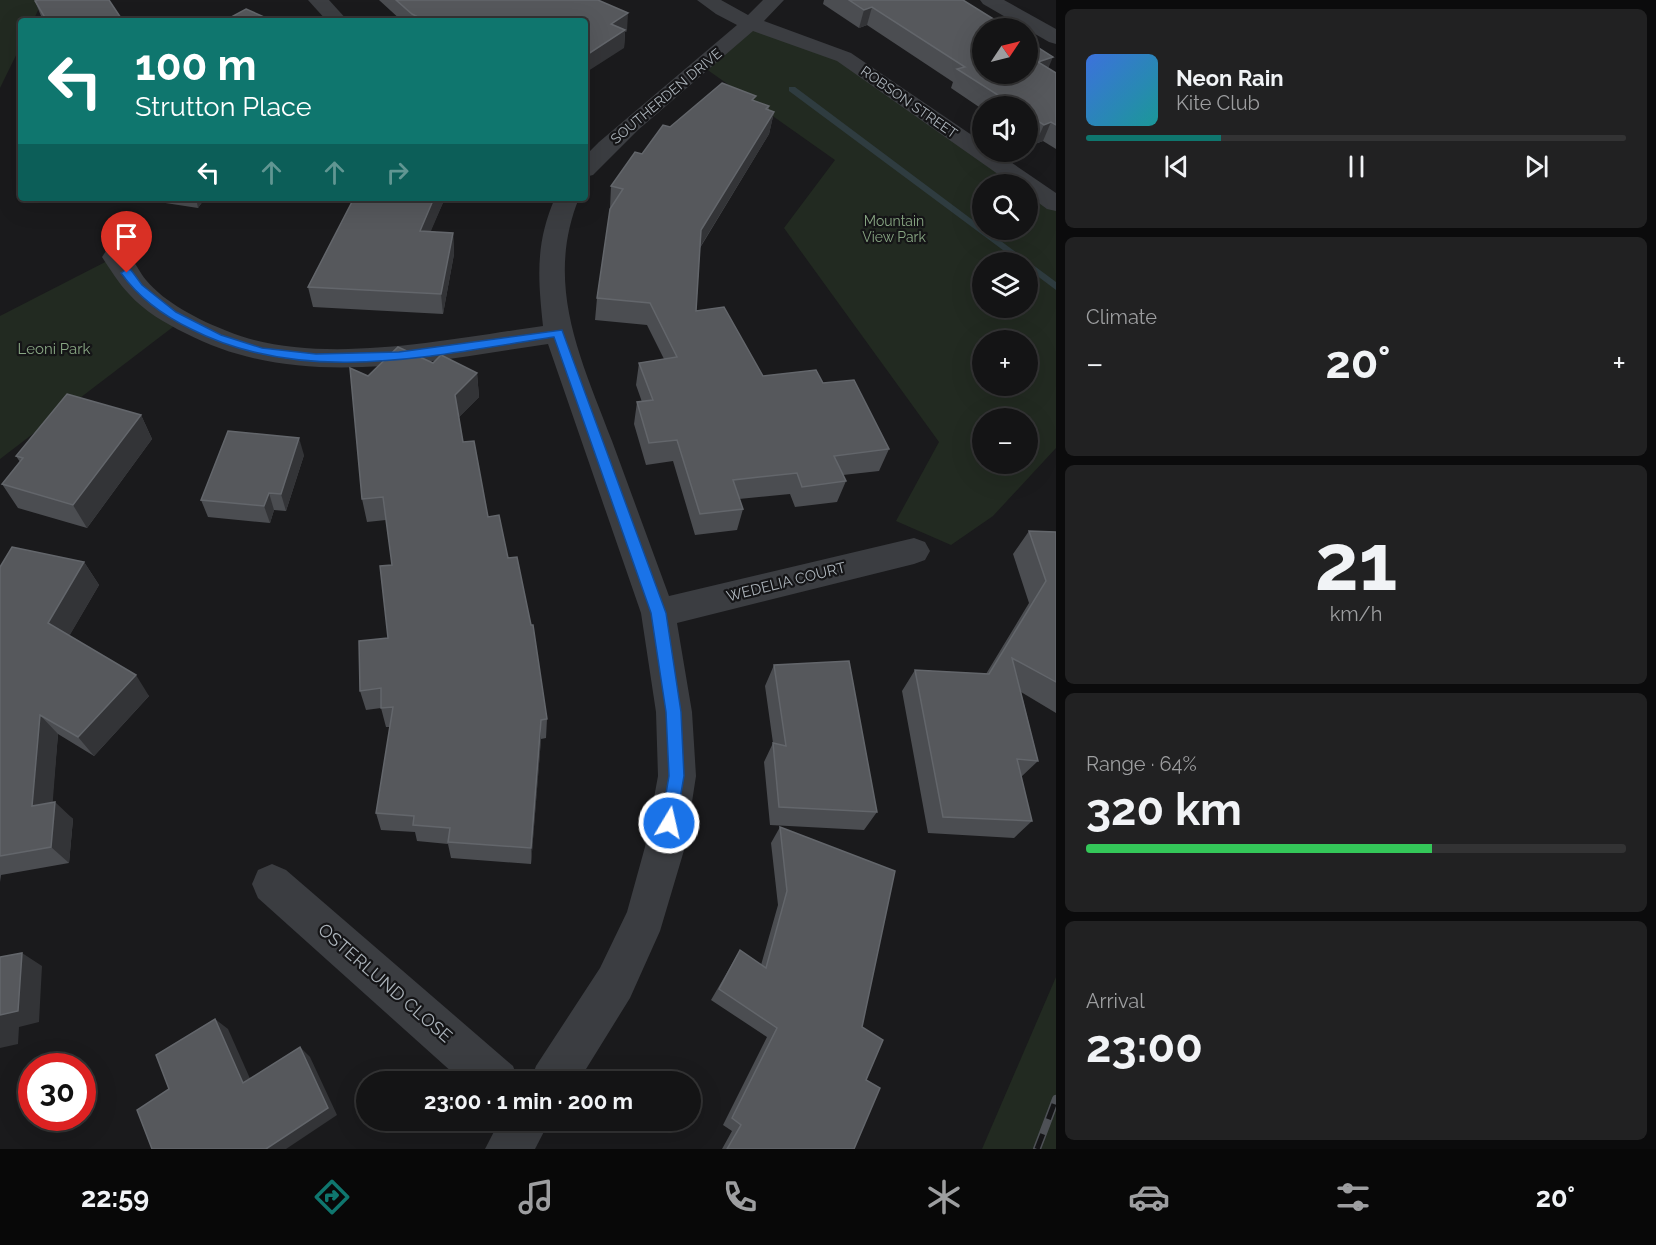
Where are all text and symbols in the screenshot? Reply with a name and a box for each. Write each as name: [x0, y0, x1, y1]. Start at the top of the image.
north arrow: [972, 18, 1038, 84]
map controls: [972, 18, 1038, 474]
text: 100 m: [135, 41, 257, 90]
icon: left: [36, 42, 114, 120]
street label: SOUTHERDEN DRIVE: [607, 45, 725, 147]
street label: ROBSON STREET: [858, 63, 961, 142]
text: Neon Rain: [1176, 65, 1284, 91]
text: Strutton Place: [135, 91, 312, 122]
text: Kite Club: [1176, 91, 1260, 115]
button: sound: [972, 96, 1038, 162]
icon: previous: [1160, 150, 1193, 183]
icon: pause: [1340, 150, 1373, 183]
icon: next: [1520, 150, 1553, 183]
icon: left: [192, 156, 225, 189]
icon: ahead: [255, 156, 288, 189]
icon: ahead: [318, 156, 351, 189]
icon: right: [381, 156, 414, 189]
button: search: [972, 174, 1038, 240]
pin: [101, 211, 152, 273]
park label: Mountain View Park: [862, 213, 926, 245]
icon: arrive: [110, 220, 143, 253]
button: layers: [972, 252, 1038, 318]
text: Climate: [1086, 305, 1157, 329]
button: +: [972, 330, 1038, 396]
text: 20°: [1325, 336, 1391, 389]
park label: Leoni Park: [18, 340, 90, 358]
text: −: [1086, 344, 1104, 383]
text: +: [1612, 344, 1626, 383]
button: −: [972, 408, 1038, 474]
text: 21: [1315, 517, 1397, 608]
street label: WEDELIA COURT: [725, 558, 847, 606]
text: km/h: [1330, 602, 1382, 626]
text: Range · 64%: [1086, 752, 1197, 776]
text: 320 km: [1086, 783, 1242, 836]
position arrow: [637, 791, 701, 855]
street label: OSTERLUND CLOSE: [314, 919, 457, 1047]
text: Arrival: [1086, 989, 1145, 1013]
text: 23:00: [1086, 1020, 1203, 1073]
speed limit sign: 30: [18, 1053, 96, 1131]
text: 23:00 · 1 min · 200 m: [424, 1088, 633, 1114]
icon: directions: [311, 1176, 353, 1218]
icon: music: [515, 1176, 557, 1218]
icon: phone: [719, 1176, 761, 1218]
icon: climate: [923, 1176, 965, 1218]
icon: car: [1128, 1176, 1170, 1218]
icon: filters: [1332, 1176, 1374, 1218]
text: 22:59: [81, 1182, 149, 1213]
text: 20°: [1536, 1182, 1575, 1213]

